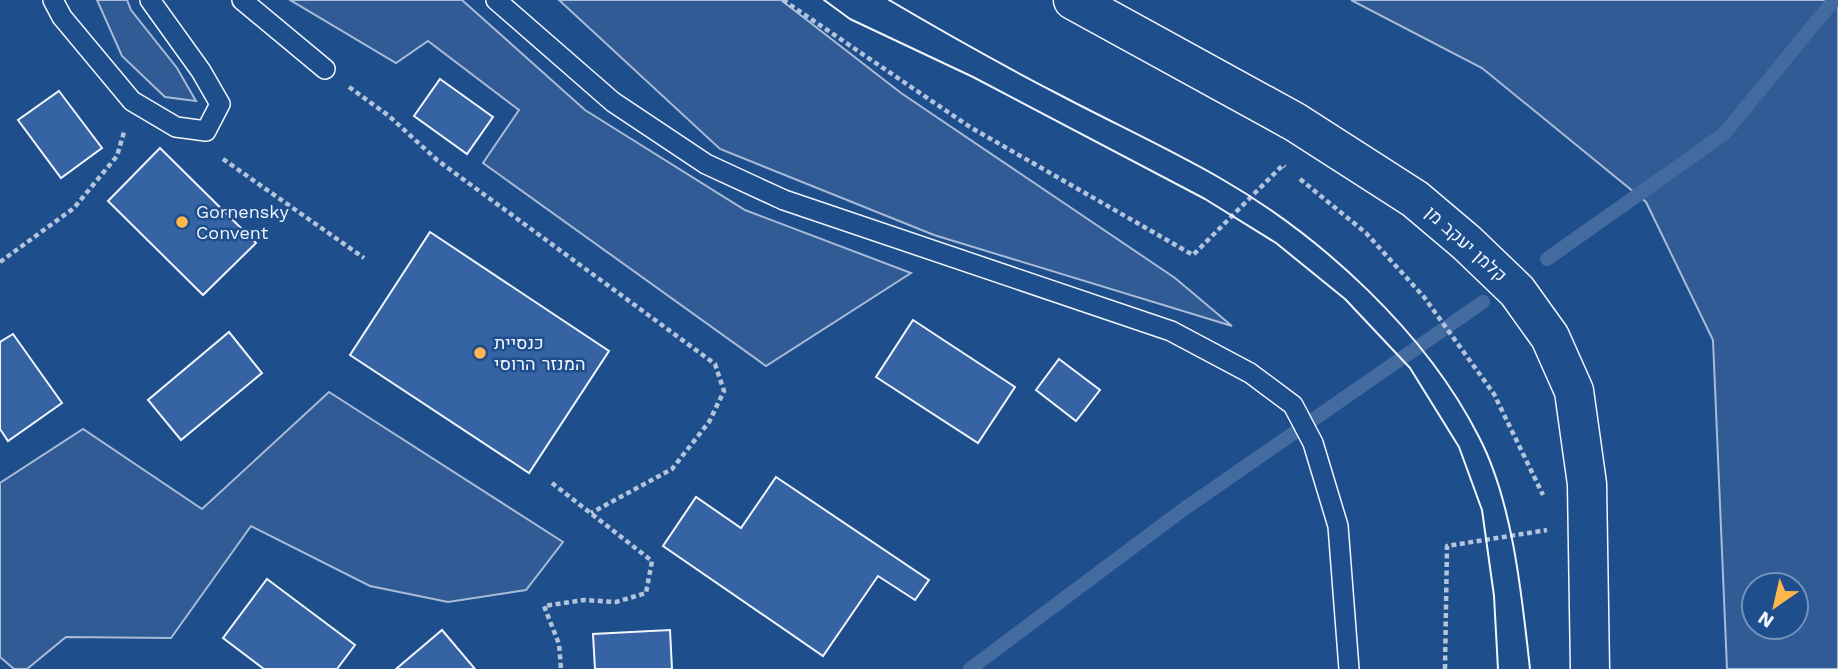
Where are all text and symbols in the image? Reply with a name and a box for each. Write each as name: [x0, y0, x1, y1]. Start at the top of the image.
place label: Gornensky Convent: [196, 201, 290, 243]
street label: קלמן יעקב מן: [1421, 202, 1511, 286]
marker: Gornensky Convent: [174, 214, 190, 230]
place label: כנסיית המנזר הרוסי: [494, 332, 585, 374]
marker: כנסיית המנזר הרוסי: [472, 345, 488, 361]
north arrow: [1740, 571, 1810, 641]
text: N: [1754, 606, 1778, 633]

